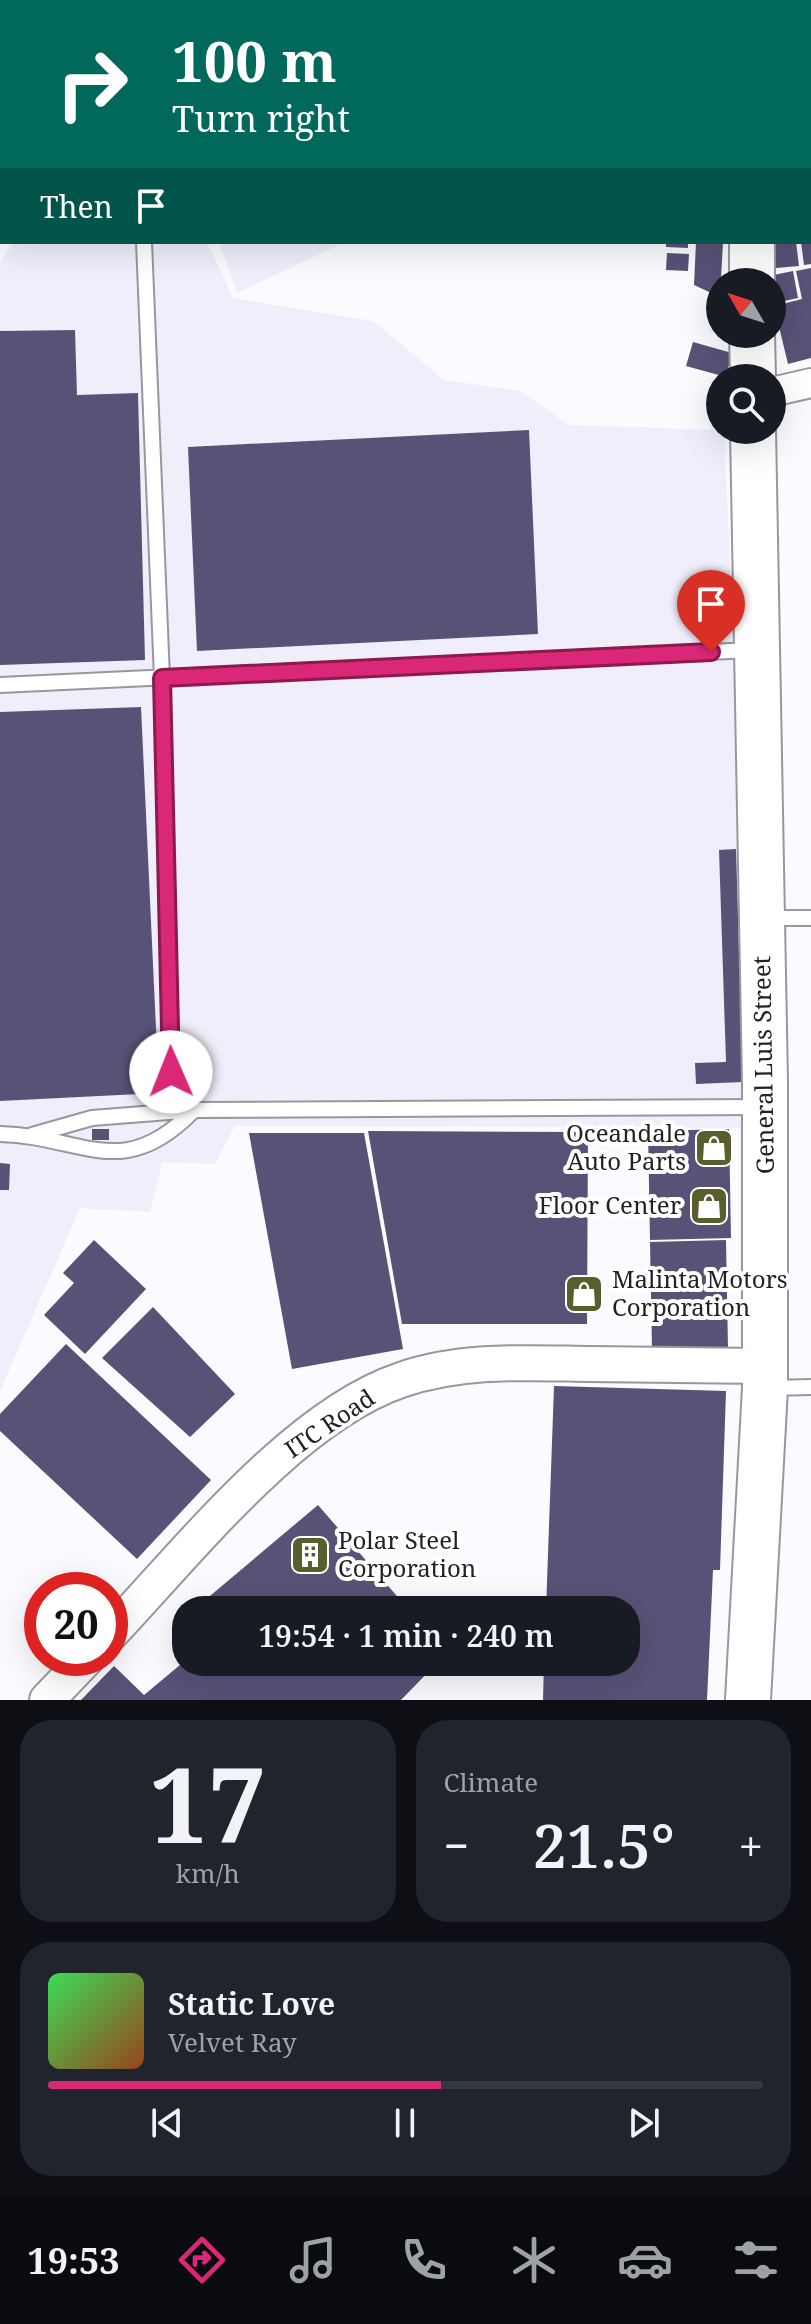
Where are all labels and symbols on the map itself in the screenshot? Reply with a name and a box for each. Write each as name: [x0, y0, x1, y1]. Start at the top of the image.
north arrow: [706, 268, 786, 348]
pin: [677, 570, 745, 652]
street label: General Luis Street: [744, 956, 781, 1174]
position arrow: [129, 1030, 213, 1114]
place label: Oceandale Auto Parts: [566, 1116, 686, 1177]
shop icon: Oceandale Auto Parts: [693, 1127, 735, 1169]
shop icon: Floor Center: [688, 1185, 730, 1227]
place label: Floor Center: [539, 1188, 681, 1221]
place label: Malinta Motors Corporation: [612, 1262, 788, 1323]
shop icon: Malinta Motors Corporation: [563, 1273, 605, 1315]
street label: ITC Road: [278, 1380, 381, 1465]
place label: Polar Steel Corporation: [338, 1523, 476, 1584]
building icon: Polar Steel Corporation: [289, 1534, 331, 1576]
speed limit sign: 20: [24, 1572, 128, 1676]

